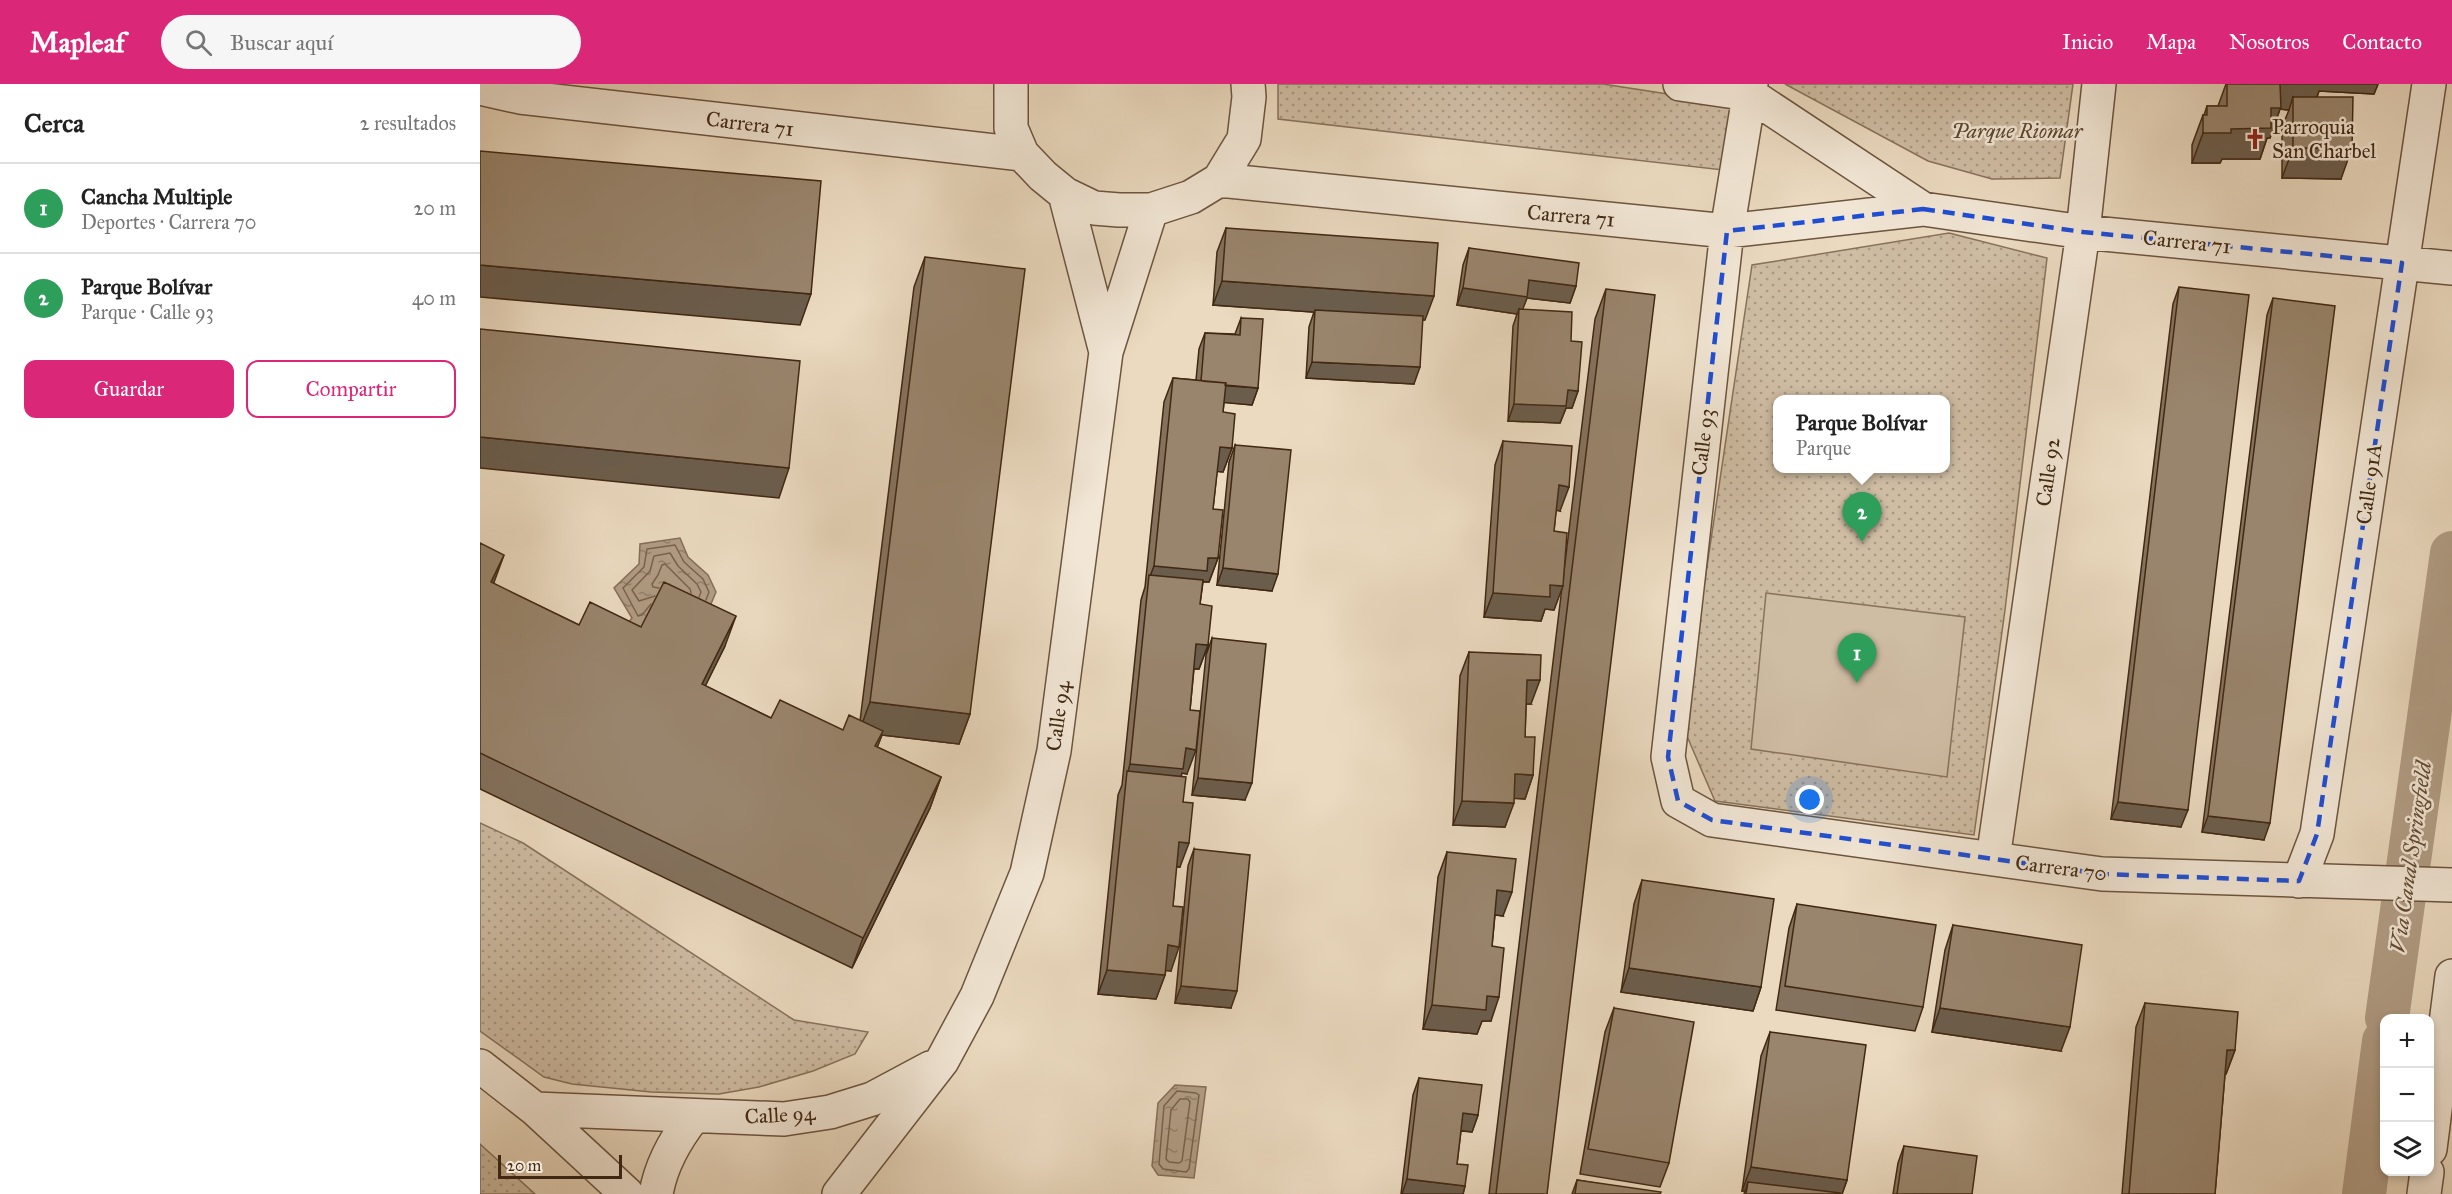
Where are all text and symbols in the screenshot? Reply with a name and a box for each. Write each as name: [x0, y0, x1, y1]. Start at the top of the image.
search box: [161, 15, 581, 69]
text: Mapleaf: [30, 25, 125, 60]
icon: search: [182, 26, 215, 59]
text: Buscar aquí: [230, 29, 333, 56]
text: Inicio: [2062, 29, 2113, 55]
text: Mapa: [2146, 29, 2196, 55]
text: Nosotros: [2229, 29, 2309, 55]
text: Contacto: [2342, 29, 2422, 55]
street label: Carrera 71: [705, 106, 795, 142]
text: Cerca: [24, 107, 84, 139]
text: 2 resultados: [360, 111, 456, 135]
place label: Parroquia San Charbel: [2272, 114, 2376, 164]
park label: Parque Riomar: [1951, 118, 2084, 144]
church icon: Parroquia San Charbel: [2243, 127, 2267, 151]
text: Cancha Multiple: [81, 183, 233, 210]
text: 1: [40, 196, 47, 220]
text: 20 m: [413, 196, 456, 220]
street label: Carrera 71: [1526, 199, 1616, 233]
text: Deportes · Carrera 70: [81, 210, 256, 234]
street label: Carrera 71: [2142, 224, 2232, 260]
text: Parque Bolívar: [81, 273, 212, 300]
text: 2: [39, 286, 48, 310]
text: 40 m: [412, 286, 456, 310]
text: Parque · Calle 93: [81, 300, 214, 324]
button: Guardar: [24, 360, 234, 418]
button: Compartir: [246, 360, 456, 418]
popup: [1773, 395, 1950, 473]
street label: Calle 93: [1686, 407, 1720, 477]
text: Parque Bolívar: [1796, 409, 1927, 436]
street label: Calle 92: [2030, 435, 2066, 508]
text: Parque: [1796, 436, 1851, 460]
street label: Calle 91A: [2350, 442, 2388, 526]
pin: 2: [1842, 492, 1882, 542]
pin: 1: [1838, 634, 1876, 683]
street label: Calle 94: [1040, 678, 1076, 753]
water label: Via Canal Springfield: [2384, 758, 2438, 955]
your location: [1795, 785, 1824, 814]
street label: Carrera 70: [2014, 849, 2108, 887]
map controls: [2380, 1014, 2434, 1176]
button: +: [2380, 1014, 2434, 1068]
button: −: [2380, 1068, 2434, 1122]
street label: Calle 94: [744, 1100, 817, 1130]
button: layers: [2380, 1122, 2434, 1176]
scale bar: [498, 1152, 622, 1180]
text: 20 m: [507, 1156, 541, 1175]

